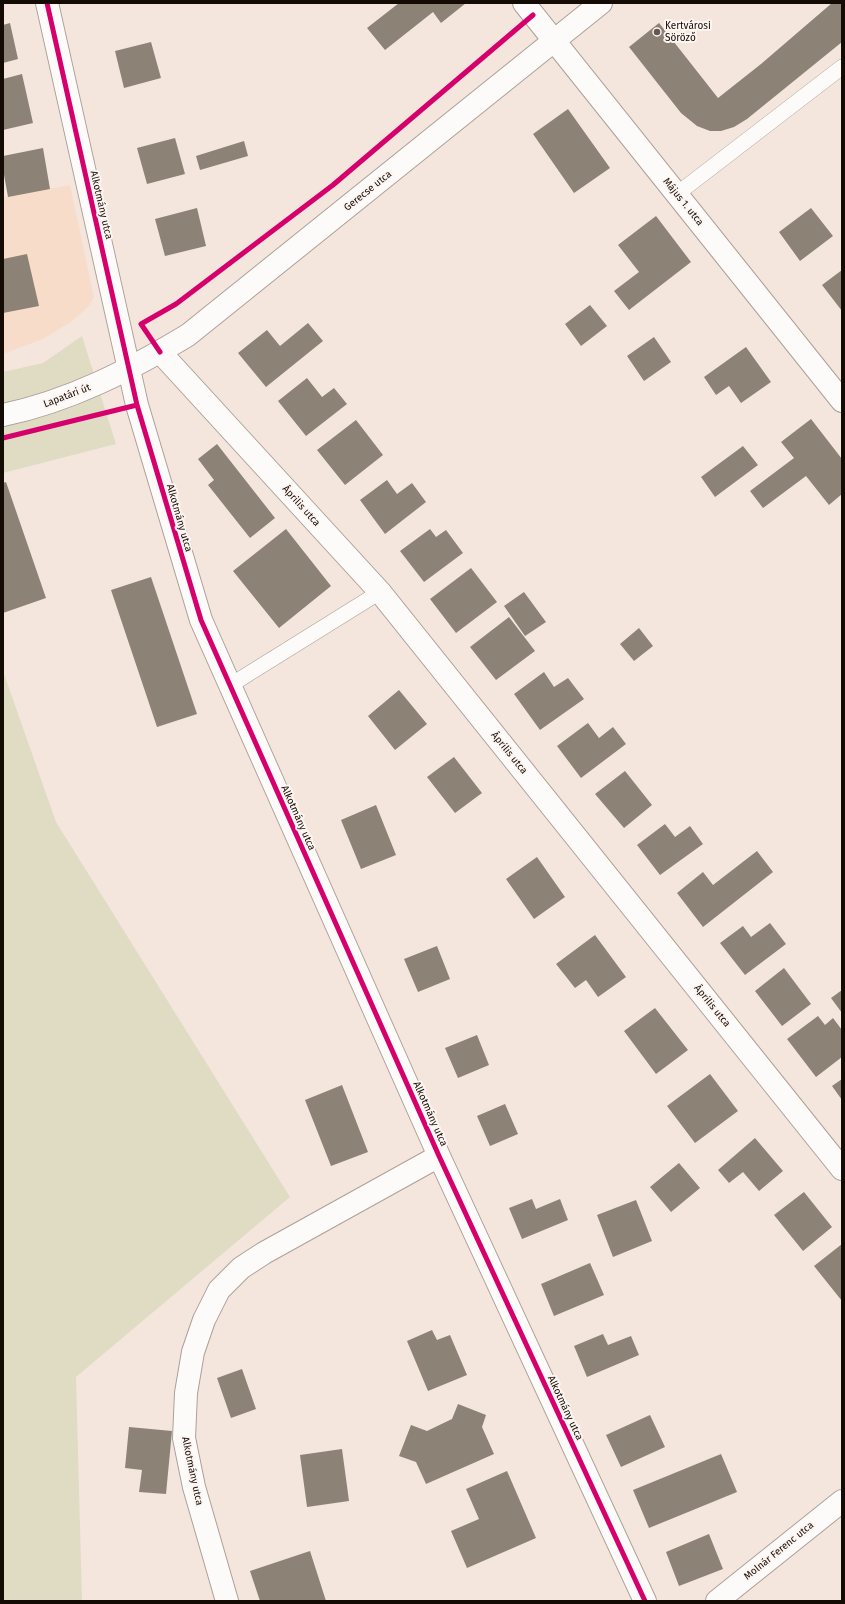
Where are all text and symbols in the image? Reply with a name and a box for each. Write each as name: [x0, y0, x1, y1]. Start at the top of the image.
place label: Kertvárosi Söröző: [665, 20, 711, 44]
marker: Kertvárosi Söröző: [652, 27, 662, 37]
street label: Gerecse utca: [342, 168, 394, 214]
street label: Alkotmány utca: [87, 170, 115, 240]
street label: Május 1. utca: [660, 176, 706, 228]
street label: Lapatári út: [42, 382, 92, 410]
street label: Alkotmány utca: [164, 483, 194, 553]
street label: Április utca: [280, 483, 322, 529]
street label: Április utca: [488, 729, 530, 777]
street label: Alkotmány utca: [278, 784, 318, 852]
street label: Április utca: [691, 982, 733, 1030]
street label: Alkotmány utca: [410, 1080, 450, 1148]
street label: Alkotmány utca: [545, 1374, 585, 1442]
street label: Alkotmány utca: [179, 1436, 205, 1506]
street label: Molnár Ferenc utca: [742, 1519, 816, 1583]

